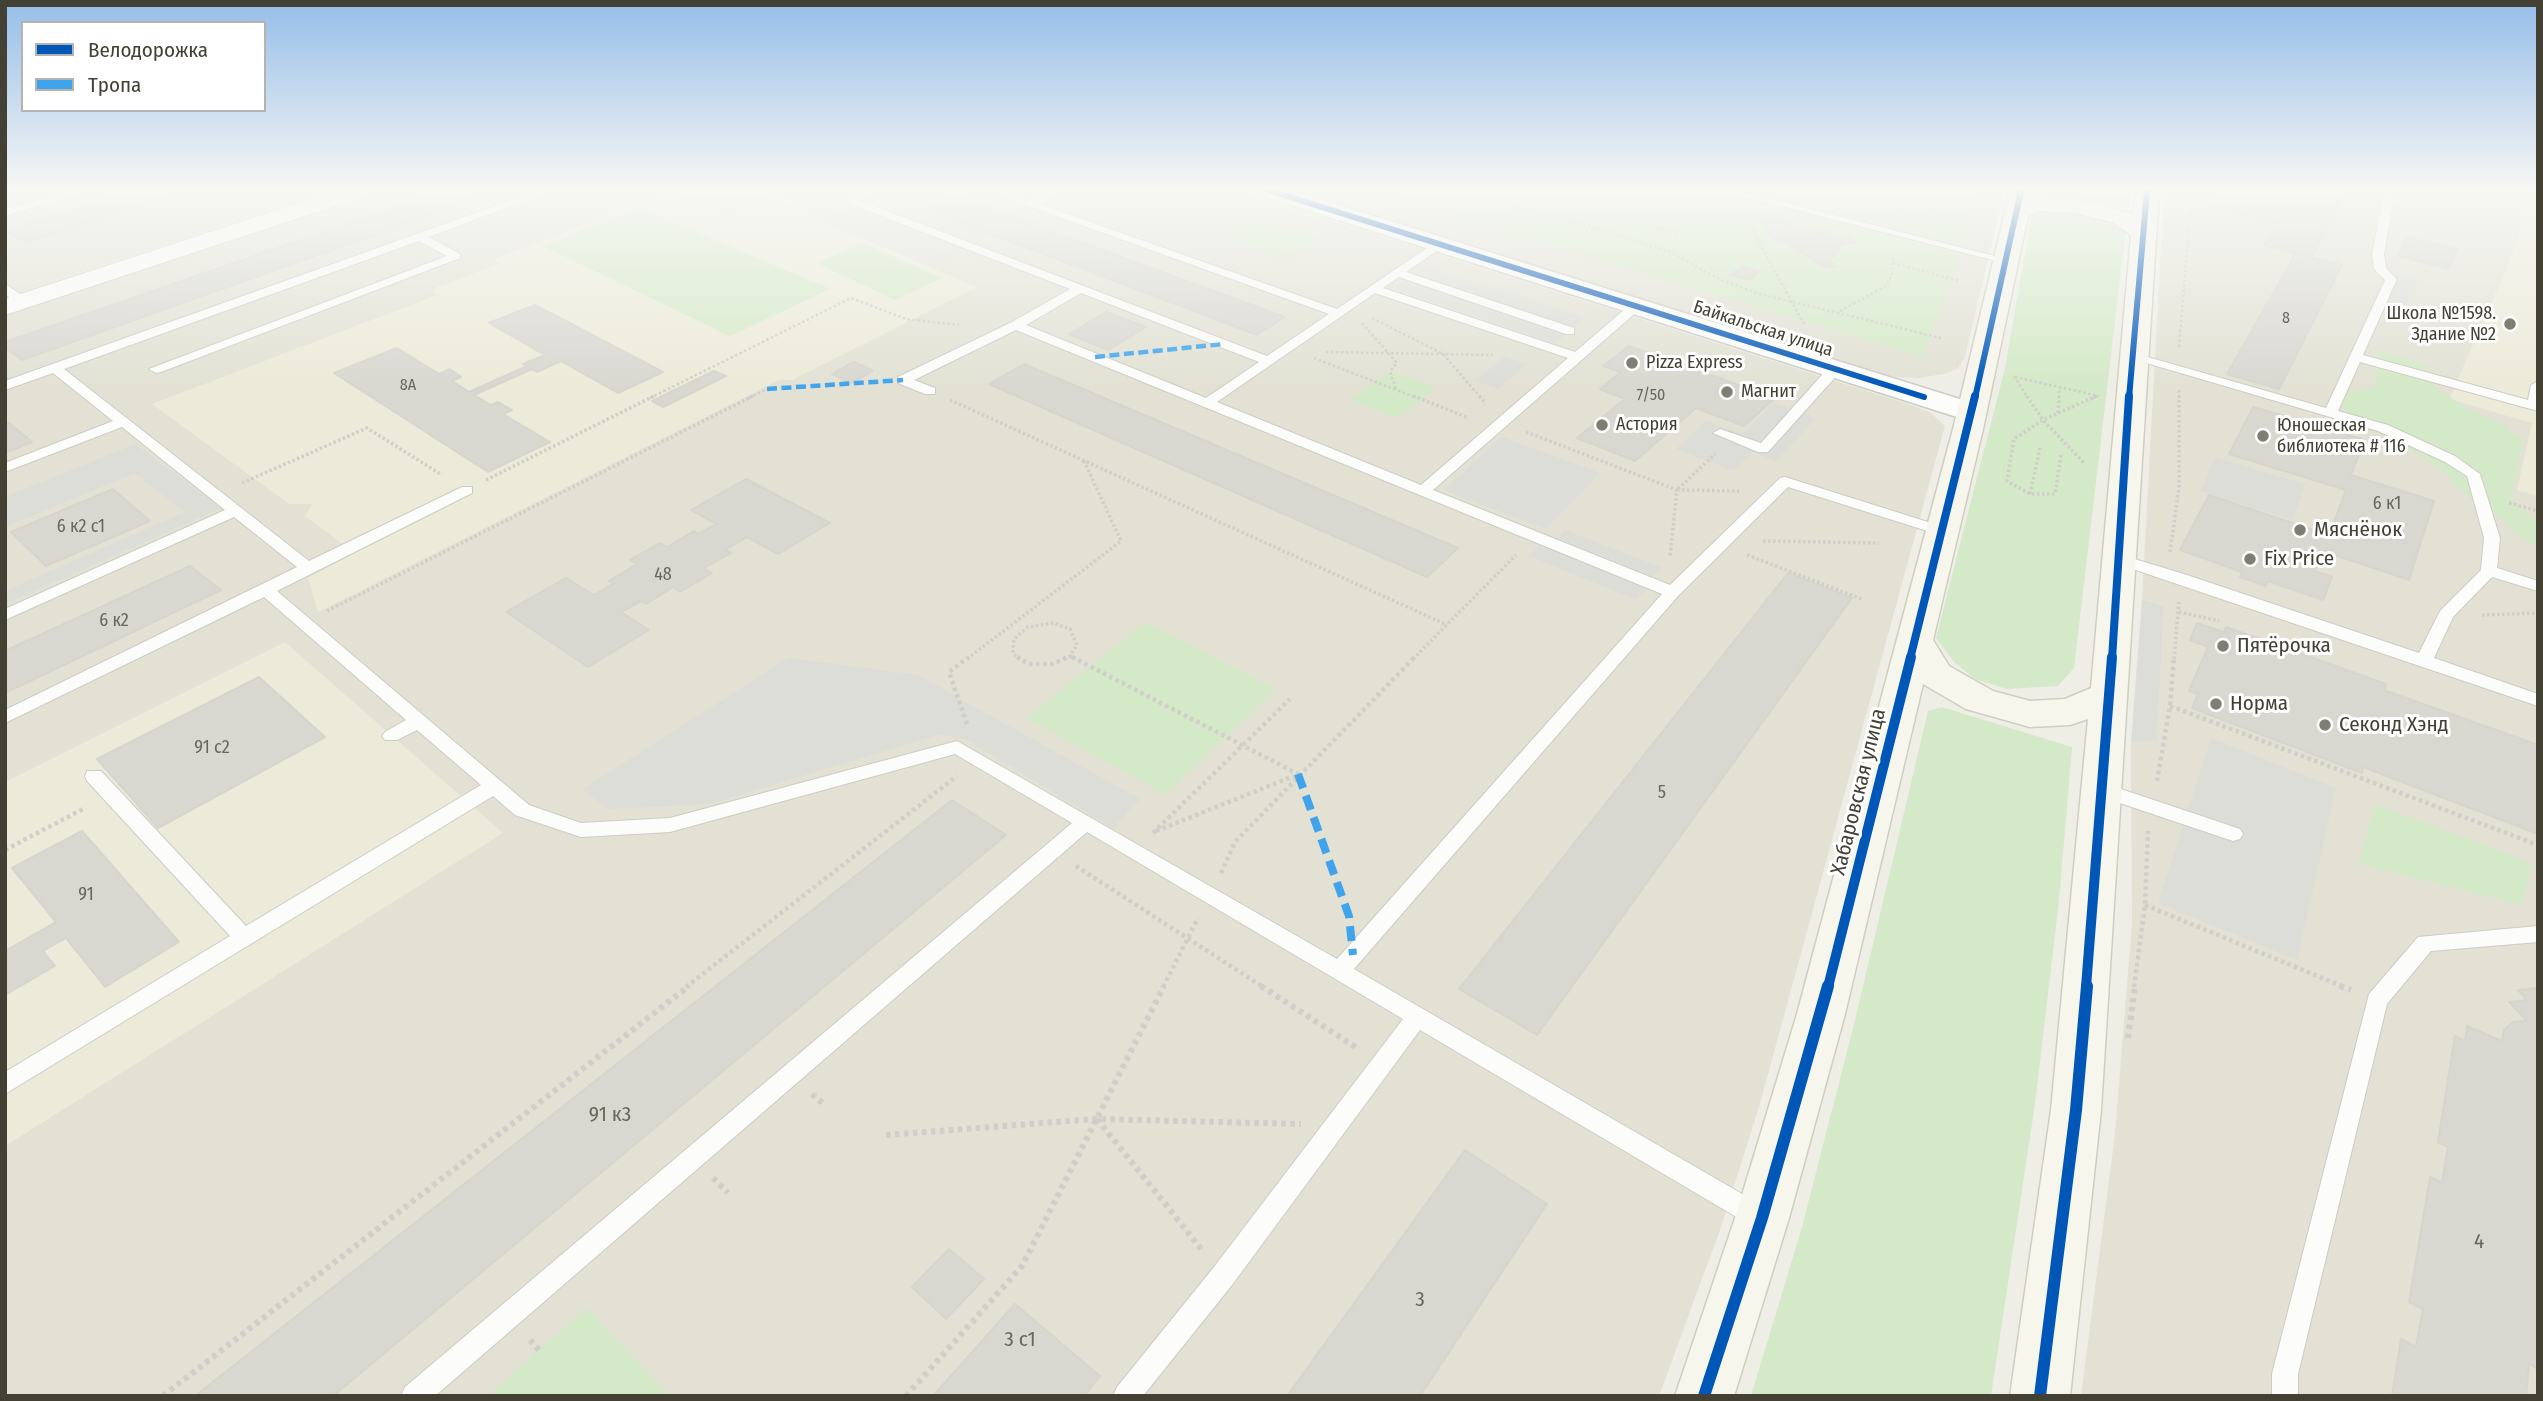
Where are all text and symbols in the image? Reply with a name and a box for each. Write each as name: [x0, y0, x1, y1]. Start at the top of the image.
legend: [21, 21, 266, 112]
text: Велодорожка: [88, 37, 208, 63]
text: Тропа: [88, 72, 141, 98]
street label: Байкальская улица: [1690, 296, 1836, 362]
place label: Школа №1598. Здание №2: [2387, 303, 2496, 346]
house number: 8: [2282, 309, 2290, 329]
marker: Школа №1598. Здание №2: [2502, 316, 2518, 332]
place label: Pizza Express: [1646, 352, 1743, 374]
marker: Pizza Express: [1624, 355, 1640, 371]
house number: 8А: [400, 376, 416, 396]
place label: Магнит: [1741, 381, 1796, 403]
marker: Магнит: [1719, 384, 1735, 400]
house number: 7/50: [1637, 386, 1665, 406]
place label: Астория: [1616, 414, 1678, 436]
place label: Юношеская библиотека # 116: [2277, 415, 2406, 458]
marker: Астория: [1594, 417, 1610, 433]
marker: Юношеская библиотека # 116: [2255, 428, 2271, 444]
house number: 6 к1: [2373, 493, 2401, 515]
house number: 6 к2 с1: [57, 516, 105, 538]
place label: Мяснёнок: [2314, 517, 2402, 543]
marker: Мяснёнок: [2292, 522, 2308, 538]
place label: Fix Price: [2264, 546, 2334, 572]
marker: Fix Price: [2242, 551, 2258, 567]
house number: 48: [654, 564, 672, 586]
house number: 6 к2: [99, 610, 129, 632]
place label: Пятёрочка: [2237, 633, 2331, 659]
marker: Пятёрочка: [2215, 638, 2231, 654]
place label: Норма: [2230, 691, 2288, 717]
marker: Норма: [2208, 696, 2224, 712]
street label: Хабаровская улица: [1826, 706, 1892, 878]
place label: Секонд Хэнд: [2339, 712, 2448, 738]
marker: Секонд Хэнд: [2317, 717, 2333, 733]
house number: 91 с2: [194, 737, 230, 759]
house number: 5: [1658, 782, 1666, 804]
house number: 91: [78, 884, 94, 906]
house number: 91 к3: [589, 1102, 631, 1128]
house number: 4: [2474, 1229, 2484, 1255]
house number: 3: [1415, 1287, 1425, 1313]
house number: 3 с1: [1004, 1327, 1036, 1353]

